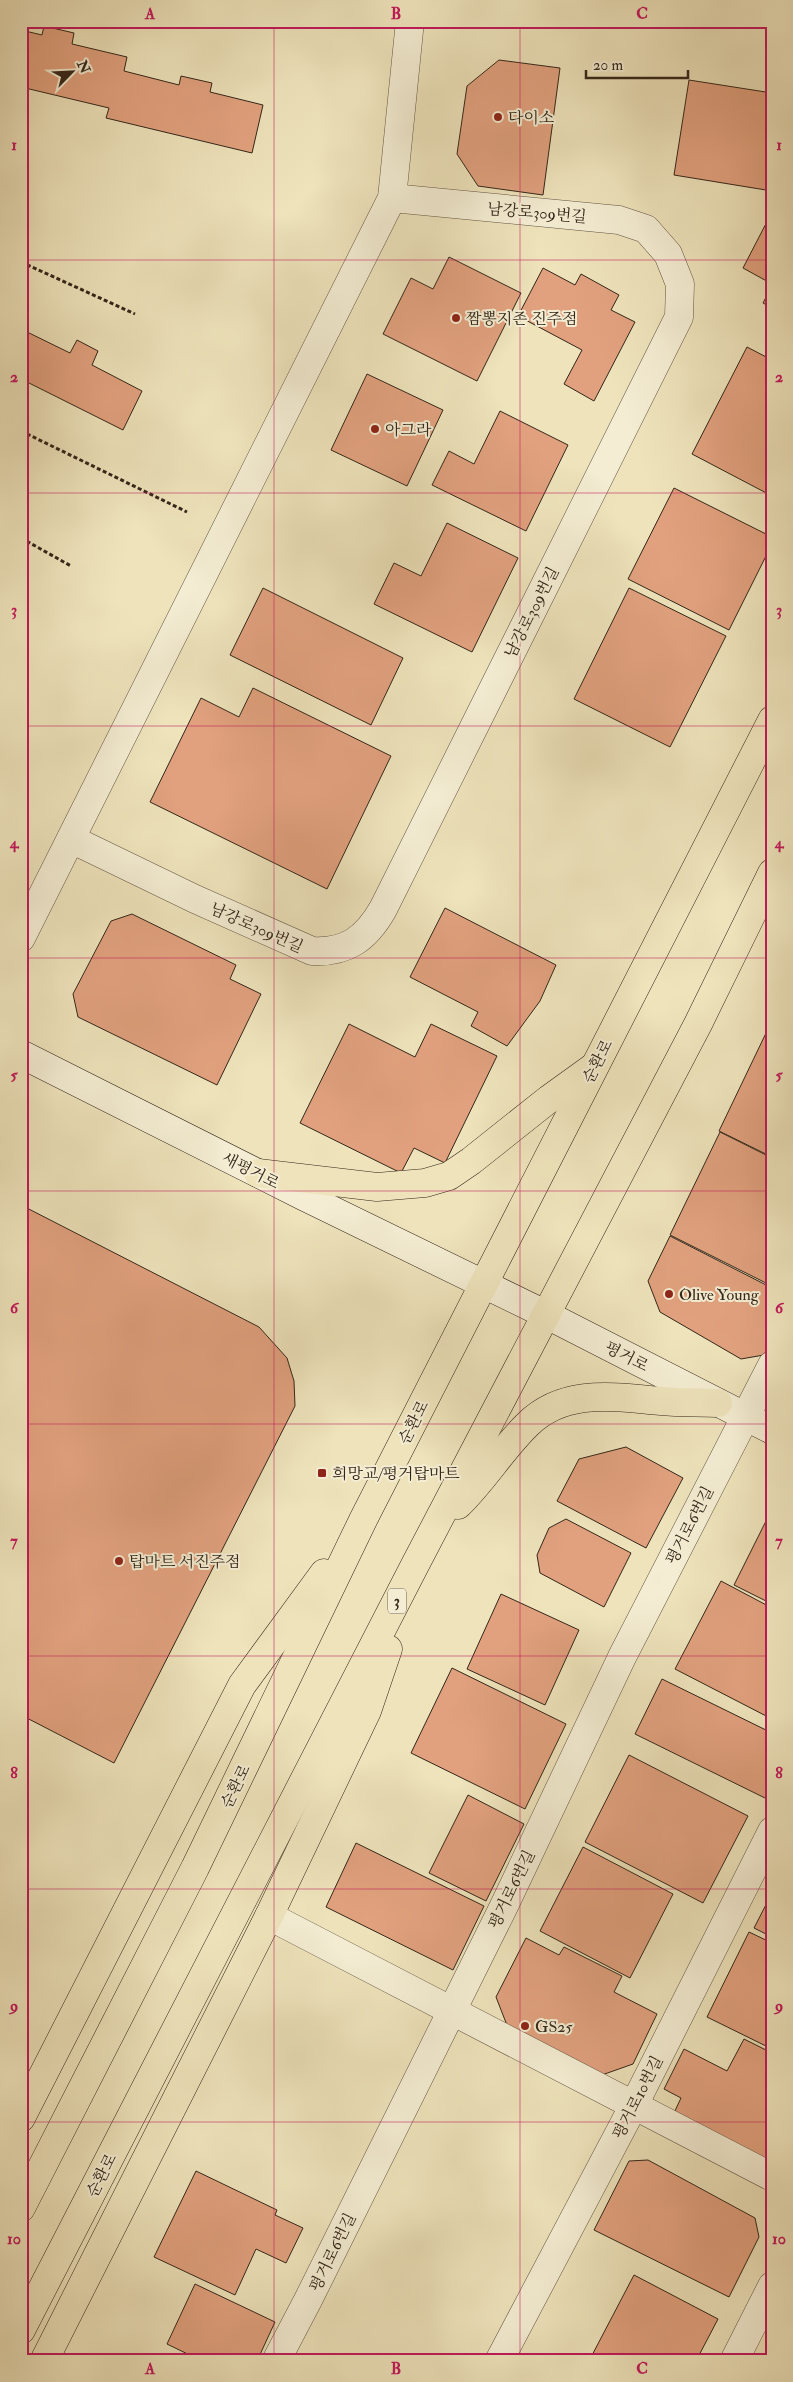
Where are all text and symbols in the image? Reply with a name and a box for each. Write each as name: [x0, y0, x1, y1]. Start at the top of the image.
text: A: [144, 4, 156, 24]
text: B: [391, 4, 401, 24]
text: C: [636, 4, 648, 24]
north arrow: [48, 48, 98, 98]
scale bar: [586, 48, 688, 80]
text: 20 m: [593, 56, 623, 75]
text: N: [73, 57, 94, 77]
place label: 다이소: [508, 108, 554, 128]
marker: 다이소: [492, 111, 504, 123]
text: 1: [11, 135, 17, 155]
text: 1: [776, 135, 782, 155]
street label: 남강로309번길: [486, 199, 588, 227]
place label: 짬뽕지존 진주점: [466, 309, 578, 329]
marker: 짬뽕지존 진주점: [450, 312, 462, 324]
text: 2: [10, 367, 18, 387]
text: 2: [775, 367, 783, 387]
place label: 아그라: [385, 420, 432, 440]
marker: 아그라: [369, 423, 381, 435]
street label: 남강로309번길: [500, 563, 563, 661]
text: 3: [11, 600, 17, 620]
text: 3: [776, 600, 782, 620]
text: 4: [9, 833, 20, 853]
text: 4: [774, 833, 785, 853]
street label: 남강로309번길: [207, 898, 306, 957]
street label: 순환로: [578, 1036, 618, 1087]
text: 5: [10, 1065, 18, 1085]
text: 5: [775, 1065, 783, 1085]
street label: 새평거로: [218, 1148, 283, 1194]
place label: Olive Young: [679, 1285, 760, 1305]
marker: Olive Young: [663, 1288, 675, 1300]
text: 6: [10, 1298, 20, 1318]
text: 6: [775, 1298, 785, 1318]
street label: 평거로: [601, 1337, 652, 1377]
street label: 순환로: [394, 1397, 434, 1448]
place label: 희망교/평거탑마트: [332, 1464, 460, 1484]
marker: 희망교/평거탑마트: [316, 1467, 328, 1479]
street label: 평거로6번길: [662, 1483, 718, 1568]
text: 7: [10, 1531, 18, 1551]
text: 7: [775, 1531, 783, 1551]
place label: 탑마트 서진주점: [129, 1552, 241, 1572]
marker: 탑마트 서진주점: [113, 1555, 125, 1567]
road number: 3: [388, 1588, 406, 1614]
street label: 순환로: [217, 1761, 255, 1812]
text: 8: [10, 1763, 18, 1783]
text: 8: [775, 1763, 783, 1783]
street label: 평거로6번길: [484, 1847, 540, 1932]
text: 9: [8, 1996, 18, 2016]
text: 9: [773, 1996, 783, 2016]
place label: GS25: [535, 2017, 572, 2037]
marker: GS25: [519, 2020, 531, 2032]
street label: 평거로10번길: [608, 2052, 667, 2143]
street label: 순환로: [82, 2150, 122, 2201]
street label: 평거로6번길: [305, 2210, 361, 2295]
text: 10: [7, 2229, 21, 2249]
text: 10: [772, 2229, 786, 2249]
text: A: [144, 2359, 156, 2379]
text: B: [391, 2359, 401, 2379]
text: C: [636, 2359, 648, 2379]

